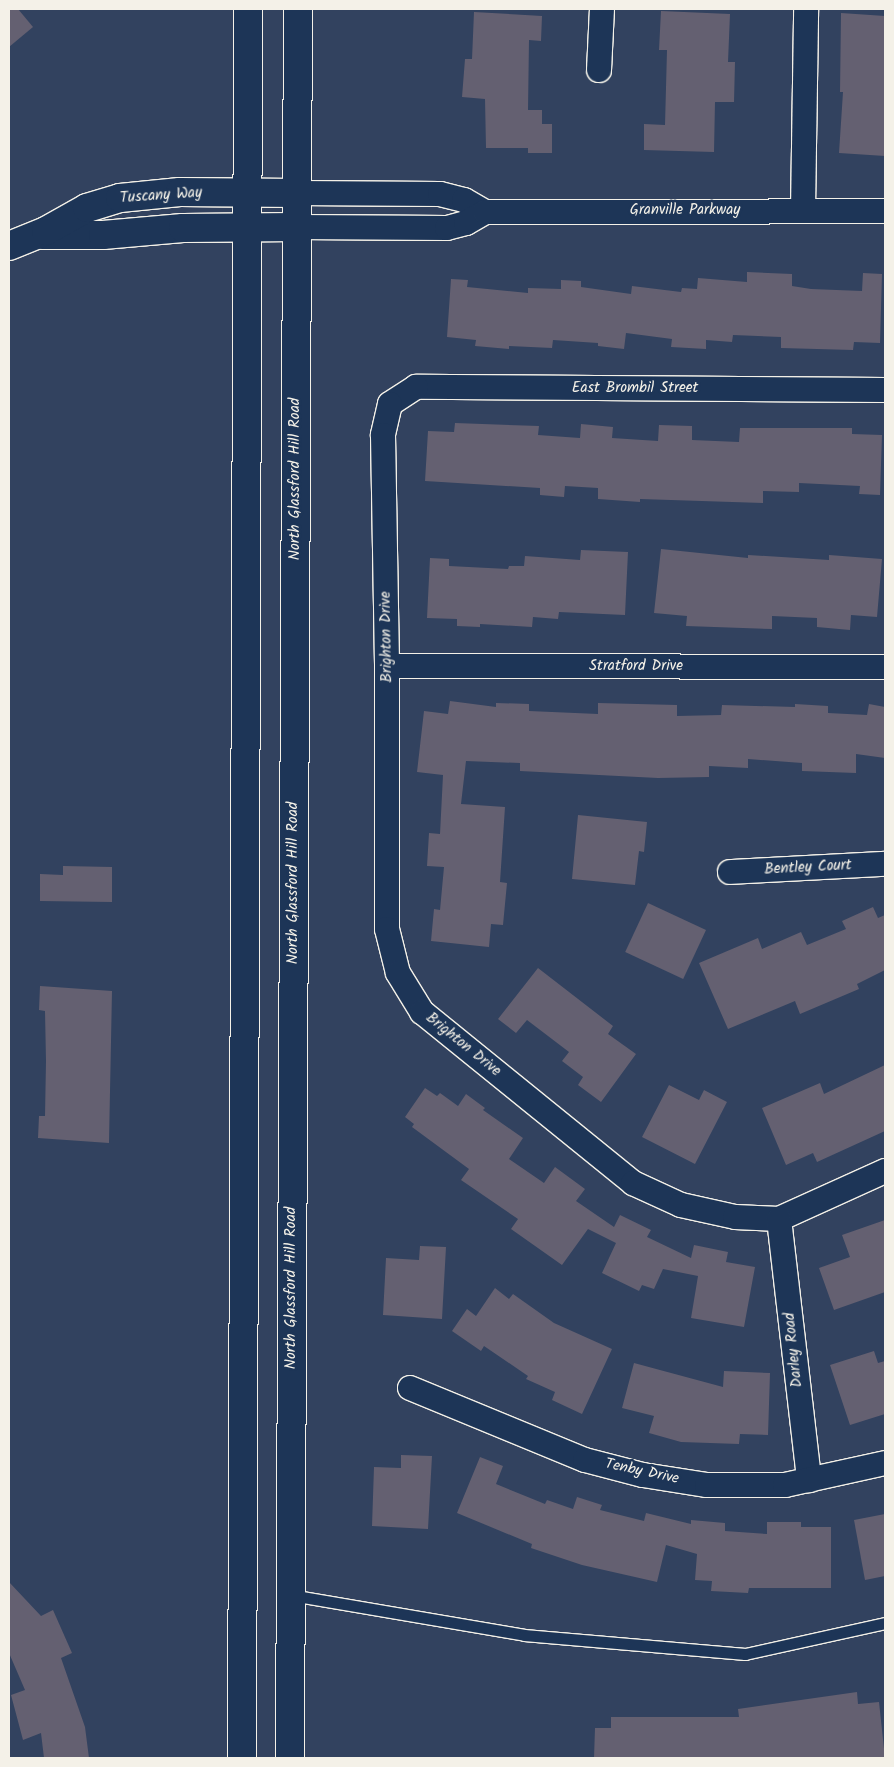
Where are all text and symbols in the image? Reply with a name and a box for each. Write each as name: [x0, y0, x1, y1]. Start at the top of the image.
street label: Tuscany Way: [119, 184, 203, 208]
street label: Granville Parkway: [630, 202, 740, 220]
street label: East Brombil Street: [572, 380, 698, 398]
street label: North Glassford Hill Road: [287, 398, 305, 560]
street label: Brighton Drive: [377, 591, 397, 683]
street label: Stratford Drive: [589, 658, 683, 676]
street label: North Glassford Hill Road: [285, 802, 303, 964]
street label: Bentley Court: [764, 857, 852, 879]
street label: Brighton Drive: [422, 1009, 504, 1081]
street label: North Glassford Hill Road: [283, 1207, 301, 1369]
street label: Darley Road: [781, 1312, 807, 1388]
street label: Tenby Drive: [603, 1455, 681, 1489]

